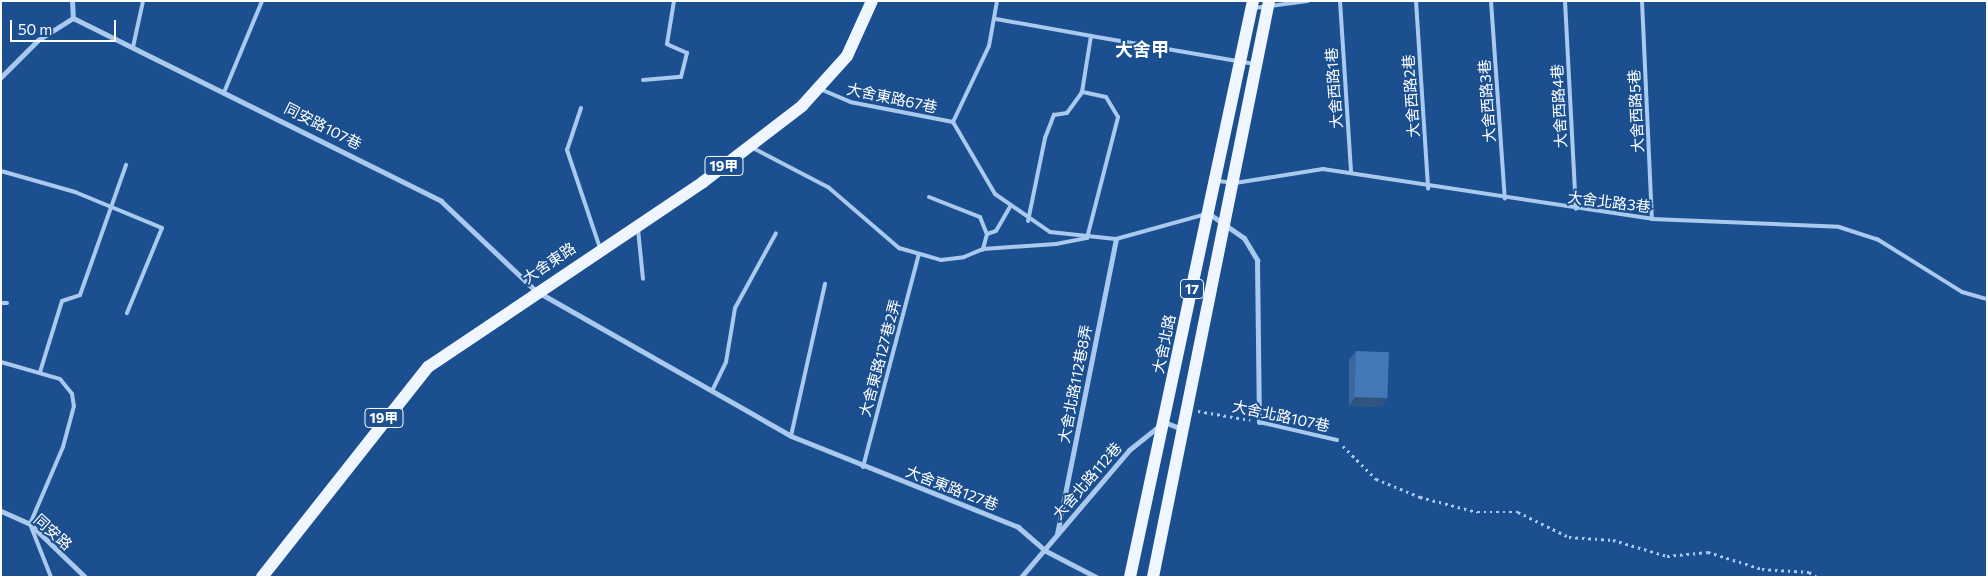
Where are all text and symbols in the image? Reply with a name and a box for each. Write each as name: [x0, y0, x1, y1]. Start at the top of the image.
scale bar: [12, 10, 119, 42]
text: 50 m: [18, 20, 52, 38]
district label: 大舍甲: [1115, 38, 1169, 60]
street label: 大舍西路1巷: [1322, 47, 1346, 129]
street label: 大舍西路2巷: [1399, 54, 1423, 138]
street label: 大舍西路3巷: [1475, 59, 1499, 143]
street label: 大舍西路4巷: [1548, 64, 1570, 148]
street label: 大舍西路5巷: [1625, 69, 1647, 153]
street label: 大舍東路67巷: [845, 80, 939, 116]
street label: 同安路107巷: [281, 99, 365, 153]
road number: 19甲: [704, 154, 744, 178]
street label: 大舍北路3巷: [1566, 188, 1652, 216]
street label: 大舍東路: [519, 239, 579, 287]
road number: 17: [1180, 278, 1204, 300]
street label: 大舍東路127巷2弄: [856, 297, 904, 419]
street label: 大舍北路: [1149, 313, 1179, 375]
street label: 大舍北路112巷8弄: [1055, 323, 1095, 445]
street label: 大舍北路107巷: [1231, 397, 1331, 435]
road number: 19甲: [364, 406, 404, 429]
street label: 大舍北路112巷: [1049, 439, 1125, 523]
street label: 大舍東路127巷: [903, 462, 1001, 514]
street label: 同安路: [30, 510, 76, 554]

